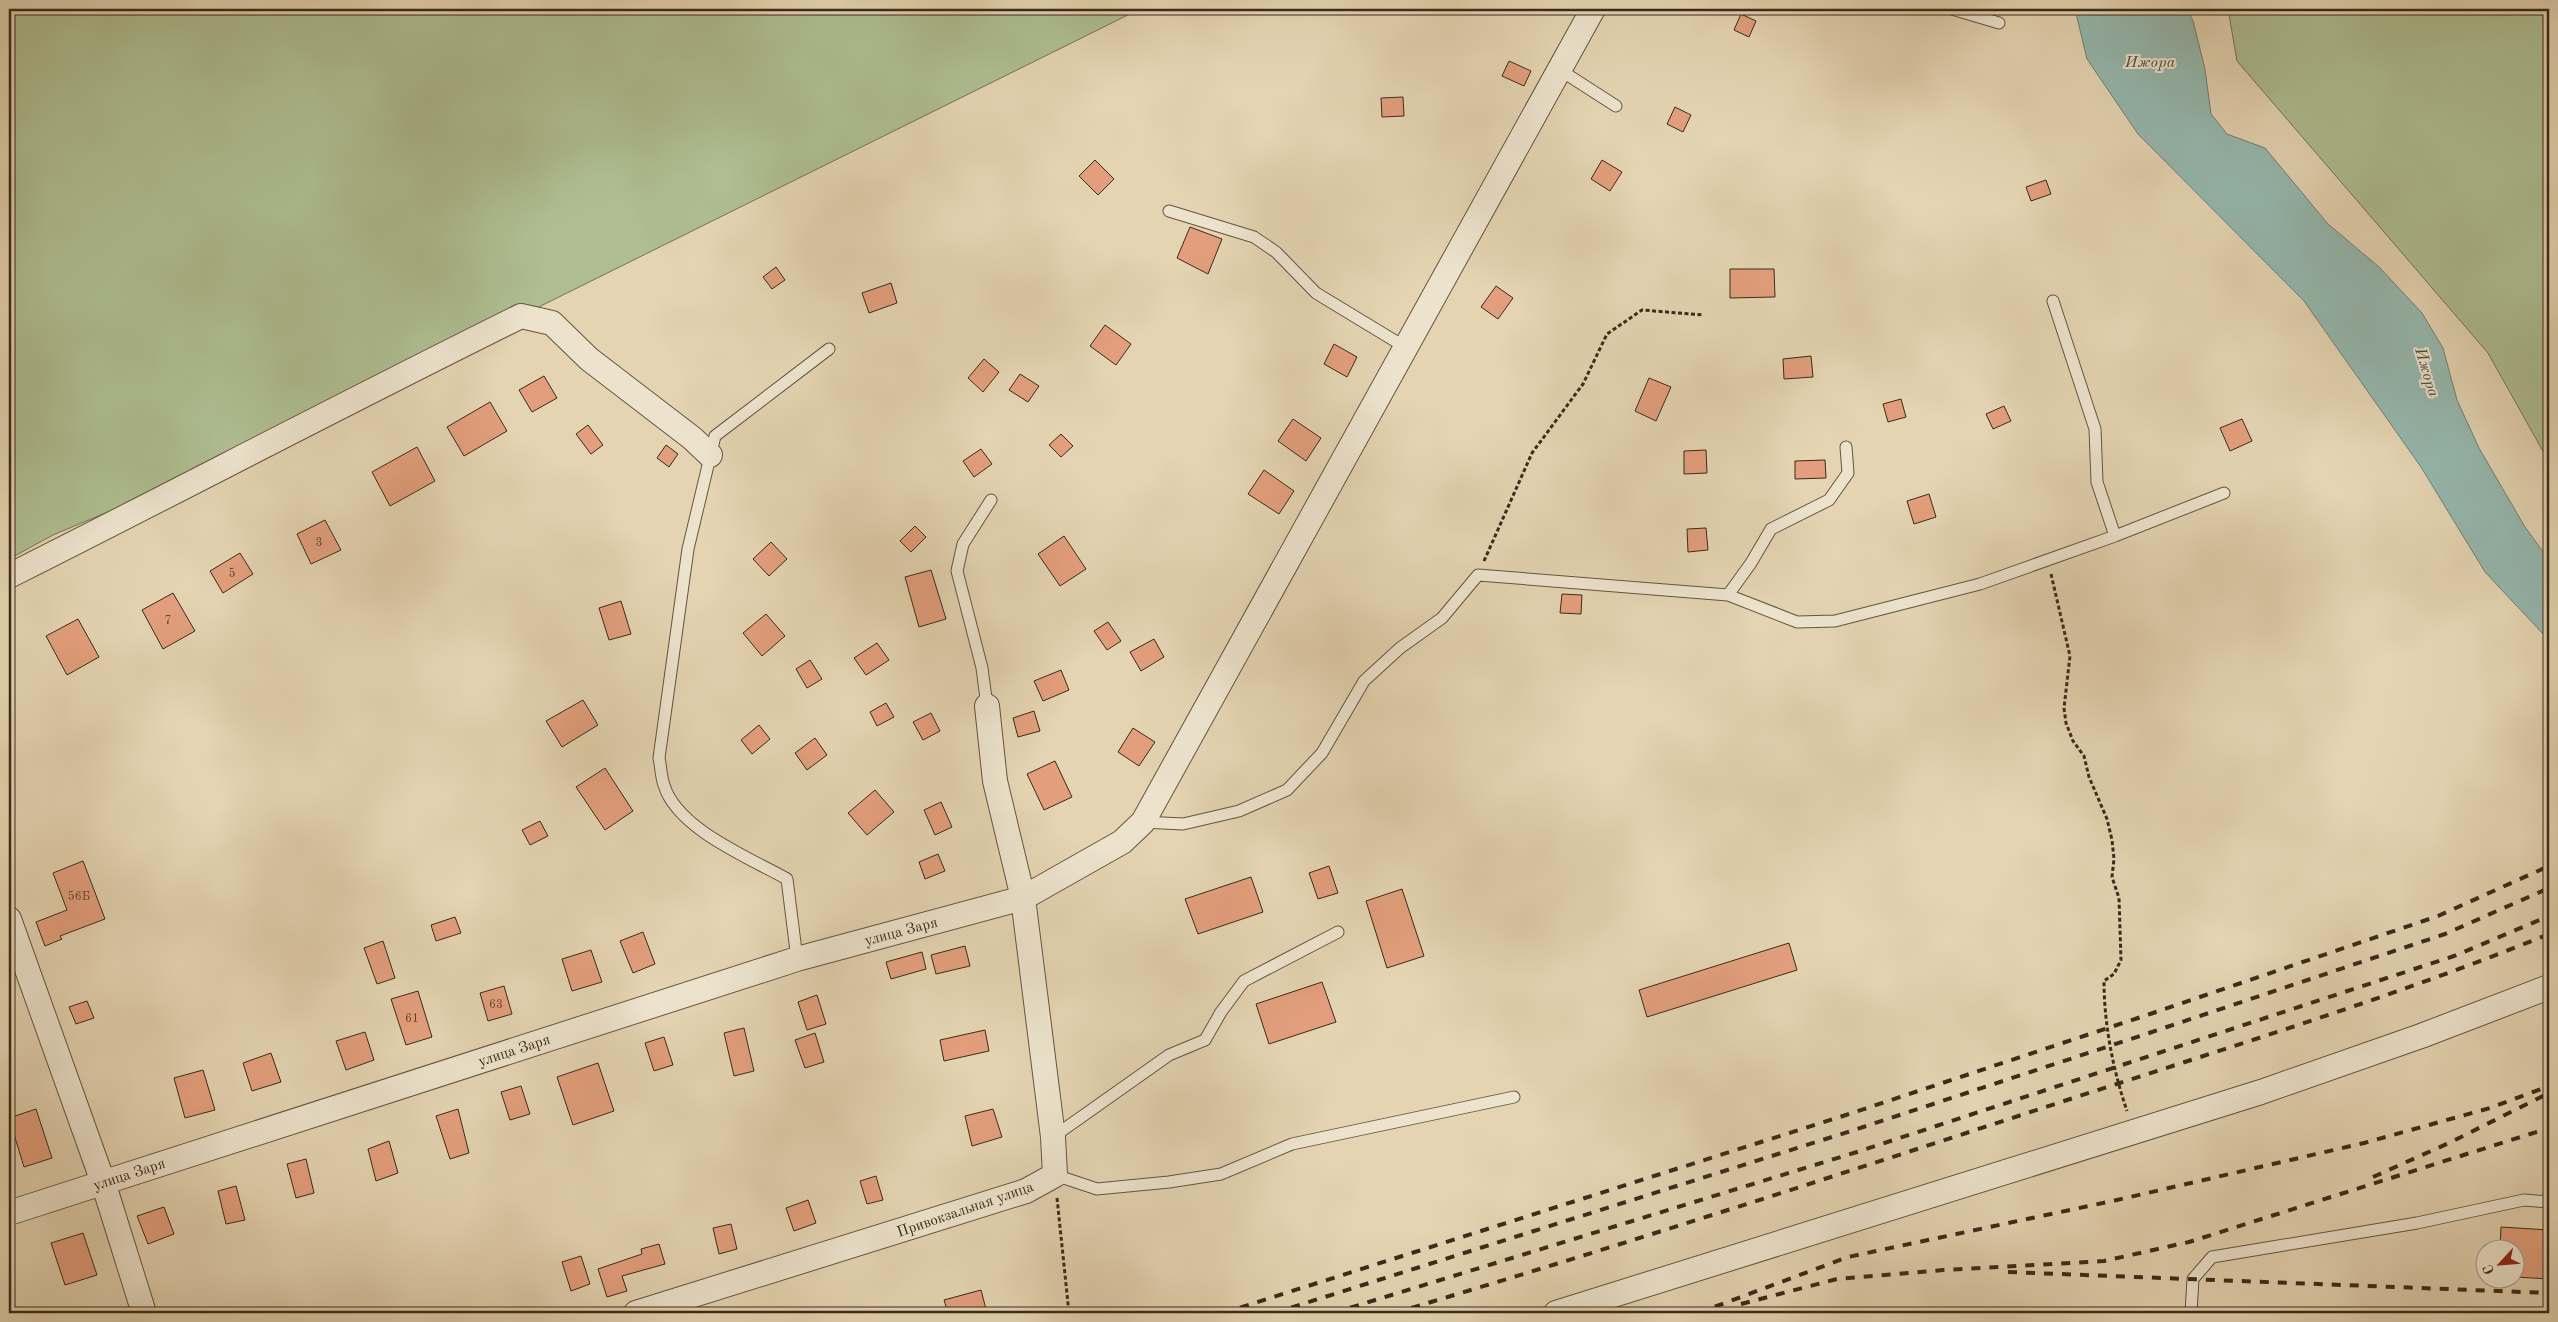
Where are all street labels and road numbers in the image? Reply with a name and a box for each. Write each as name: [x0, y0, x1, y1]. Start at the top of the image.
street label: улица Заря: [863, 915, 940, 949]
street label: улица Заря: [477, 1033, 553, 1070]
street label: улица Заря: [92, 1157, 168, 1194]
street label: Привокзальная улица: [895, 1180, 1036, 1241]

